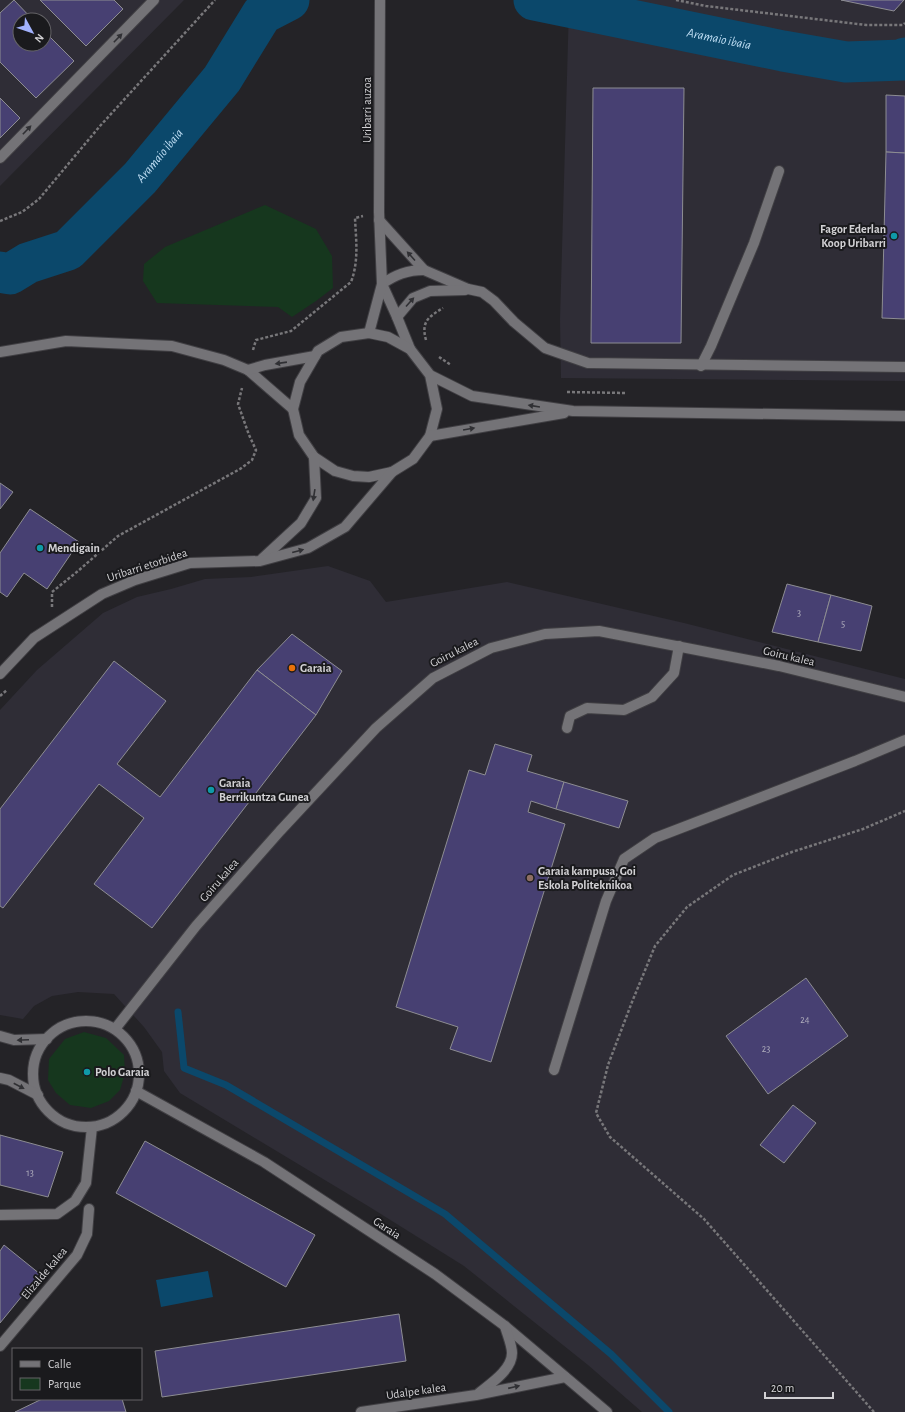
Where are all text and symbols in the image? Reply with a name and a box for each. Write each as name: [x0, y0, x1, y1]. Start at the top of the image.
north arrow: [12, 12, 52, 52]
water label: Aramaio ibaia: [685, 26, 752, 52]
text: N: [33, 32, 46, 45]
one-way arrow: [113, 33, 123, 43]
street label: Uribarri auzoa: [361, 76, 373, 143]
one-way arrow: [22, 125, 32, 135]
water label: Aramaio ibaia: [134, 127, 186, 186]
place label: Fagor Ederlan Koop Uribarri: [820, 223, 886, 249]
marker: Fagor Ederlan Koop Uribarri: [889, 231, 899, 241]
one-way arrow: [406, 251, 416, 261]
one-way arrow: [405, 297, 414, 307]
one-way arrow: [275, 359, 287, 366]
one-way arrow: [528, 403, 540, 409]
one-way arrow: [462, 426, 475, 432]
one-way arrow: [311, 489, 317, 502]
place label: Mendigain: [48, 542, 100, 554]
marker: Mendigain: [35, 543, 45, 553]
street label: Uribarri etorbidea: [105, 546, 189, 584]
one-way arrow: [292, 548, 304, 554]
house number: 3: [797, 608, 801, 618]
house number: 5: [841, 619, 845, 629]
street label: Goiru kalea: [428, 635, 481, 669]
street label: Goiru kalea: [762, 644, 816, 668]
place label: Garaia: [300, 662, 332, 674]
marker: Garaia: [287, 663, 297, 673]
place label: Garaia Berrikuntza Gunea: [219, 777, 309, 803]
marker: Garaia Berrikuntza Gunea: [206, 785, 216, 795]
street label: Goiru kalea: [197, 856, 241, 904]
place label: Garaia kampusa, Goi Eskola Politeknikoa: [538, 865, 636, 891]
marker: Garaia kampusa, Goi Eskola Politeknikoa: [525, 873, 535, 883]
house number: 24: [800, 1015, 810, 1025]
one-way arrow: [17, 1036, 29, 1043]
house number: 23: [762, 1044, 770, 1054]
place label: Polo Garaia: [95, 1066, 150, 1078]
marker: Polo Garaia: [82, 1067, 92, 1077]
one-way arrow: [13, 1082, 25, 1089]
house number: 13: [26, 1168, 34, 1178]
street label: Garaia: [371, 1215, 403, 1242]
street label: Elizalde kalea: [19, 1244, 69, 1301]
legend: [12, 1348, 142, 1400]
text: Calle: [48, 1358, 71, 1370]
scale bar: [765, 1374, 833, 1400]
text: Parque: [48, 1378, 81, 1390]
street label: Udalpe kalea: [385, 1381, 447, 1401]
text: 20 m: [771, 1382, 794, 1394]
one-way arrow: [508, 1383, 520, 1389]

